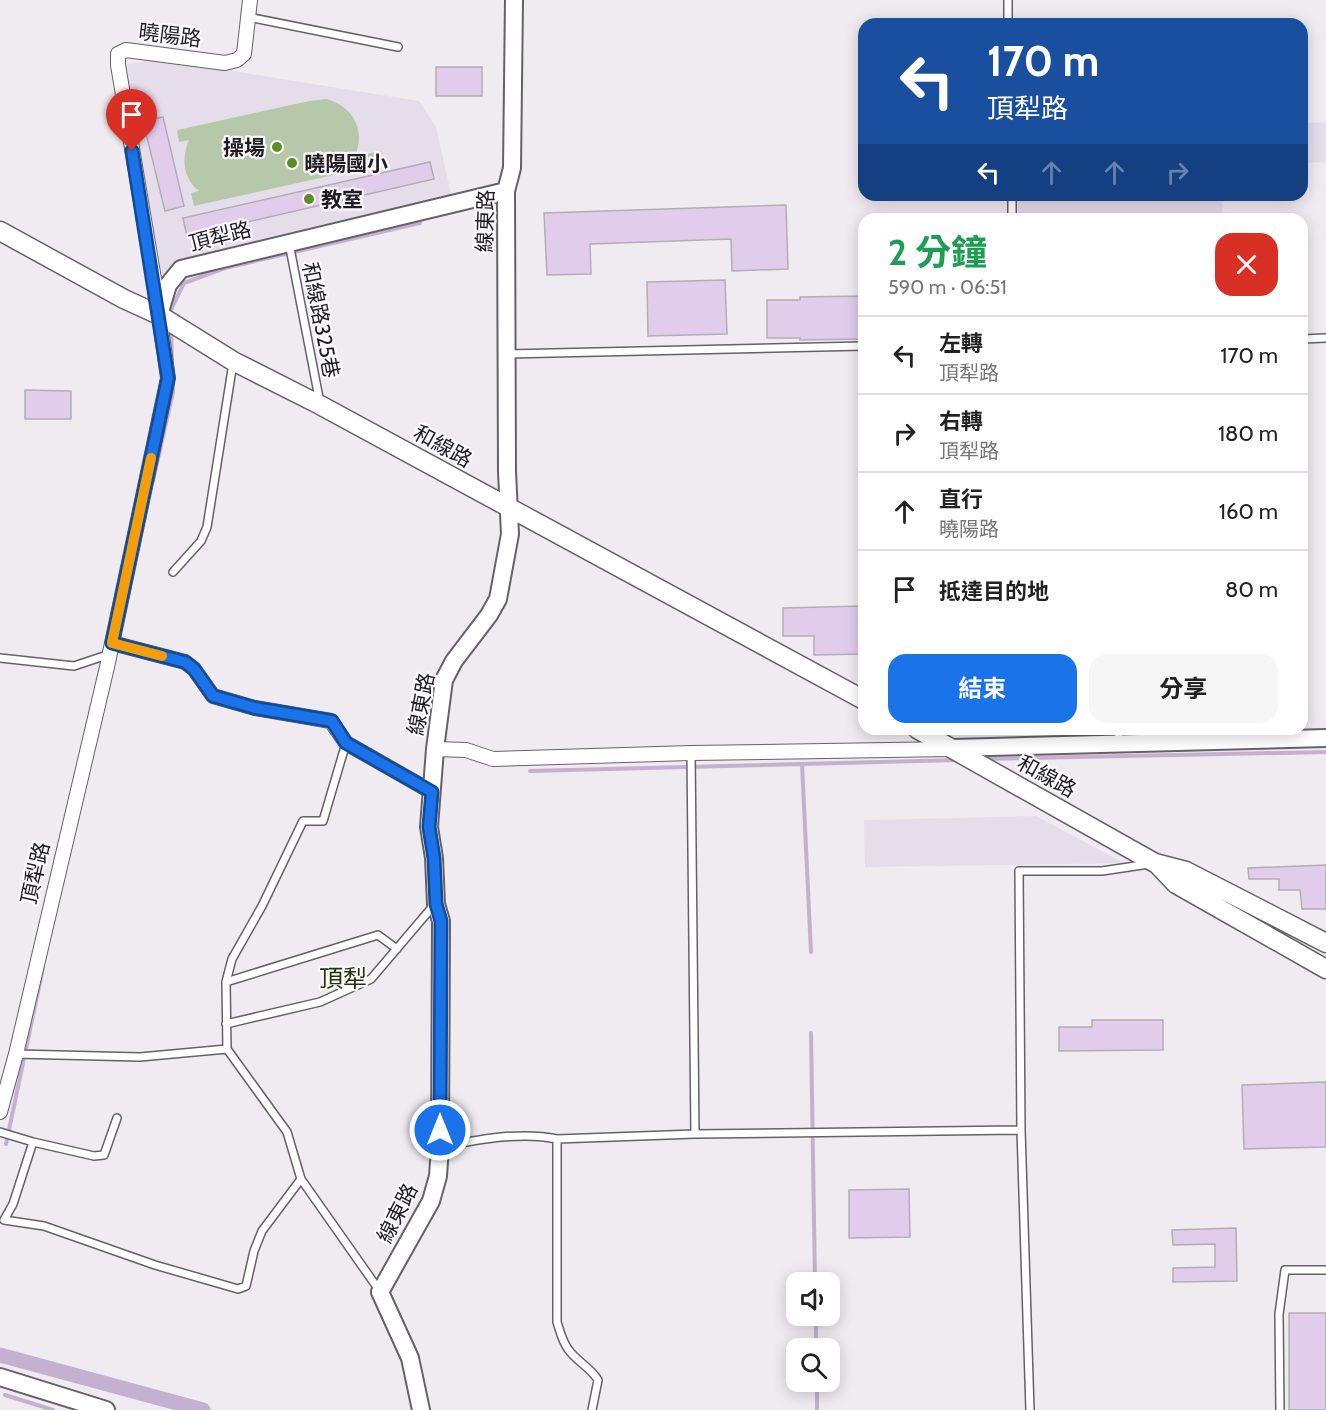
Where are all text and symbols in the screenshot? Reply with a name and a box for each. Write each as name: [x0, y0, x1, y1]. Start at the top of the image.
street label: 曉陽路: [137, 19, 203, 51]
text: 170 m: [987, 35, 1099, 87]
icon: left: [888, 42, 966, 120]
pin: [106, 89, 157, 151]
text: 頂犁路: [987, 92, 1068, 125]
icon: arrive: [115, 98, 148, 131]
place label: 操場: [223, 135, 265, 160]
marker: 操場: [270, 140, 284, 154]
place label: 曉陽國小: [304, 151, 388, 176]
marker: 曉陽國小: [285, 156, 299, 170]
icon: left: [972, 156, 1005, 189]
icon: ahead: [1035, 156, 1068, 189]
icon: ahead: [1098, 156, 1131, 189]
icon: right: [1161, 156, 1194, 189]
place label: 教室: [321, 187, 363, 212]
street label: 線東路: [471, 189, 499, 253]
marker: 教室: [302, 192, 316, 206]
street label: 頂犁路: [186, 216, 254, 256]
text: 2 分鐘: [888, 230, 987, 274]
button: close: [1215, 233, 1278, 296]
street label: 和線路325巷: [297, 260, 345, 380]
text: 590 m · 06:51: [888, 275, 1007, 299]
text: 左轉: [939, 330, 983, 357]
icon: left: [888, 339, 921, 372]
text: 170 m: [1220, 342, 1278, 369]
text: 頂犁路: [939, 361, 999, 385]
text: 右轉: [939, 408, 983, 435]
icon: right: [888, 417, 921, 450]
street label: 和線路: [409, 420, 477, 472]
text: 180 m: [1218, 420, 1278, 447]
text: 頂犁路: [939, 439, 999, 463]
text: 直行: [939, 486, 983, 513]
icon: ahead: [888, 495, 921, 528]
text: 160 m: [1219, 498, 1278, 525]
text: 曉陽路: [939, 517, 999, 541]
icon: arrive: [888, 573, 921, 606]
text: 80 m: [1225, 576, 1278, 603]
text: 抵達目的地: [939, 578, 1049, 605]
button: 結束: [888, 654, 1077, 723]
button: 分享: [1089, 654, 1278, 723]
street label: 線東路: [403, 671, 439, 737]
street label: 和線路: [1013, 750, 1081, 802]
street label: 頂犁路: [16, 839, 54, 907]
district label: 頂犁: [319, 964, 367, 993]
position arrow: [408, 1098, 472, 1162]
street label: 線東路: [372, 1179, 422, 1247]
map controls: [786, 1272, 840, 1392]
button: sound: [786, 1272, 840, 1326]
button: search: [786, 1338, 840, 1392]

